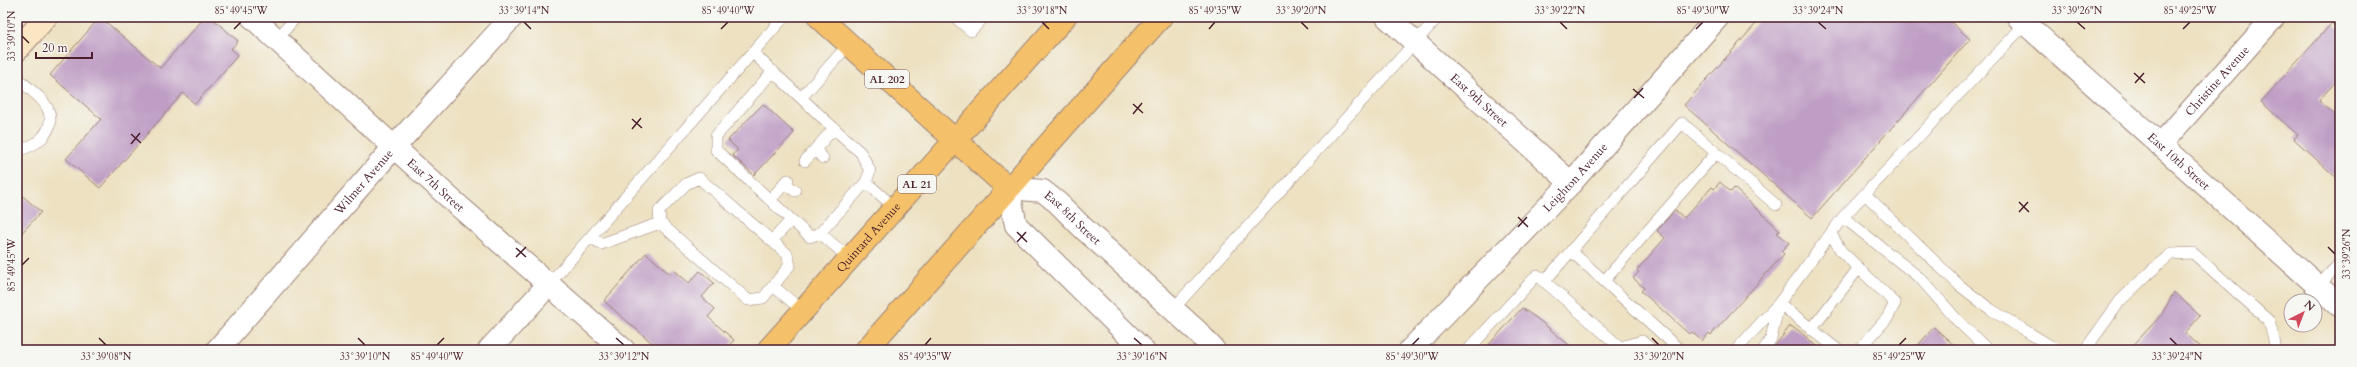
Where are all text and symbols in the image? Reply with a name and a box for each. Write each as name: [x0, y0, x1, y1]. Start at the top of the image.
text: 85°49'45"W: [214, 4, 269, 18]
text: 33°39'14"N: [499, 4, 550, 18]
text: 85°49'40"W: [701, 4, 756, 18]
text: 33°39'18"N: [1017, 4, 1068, 18]
text: 85°49'35"W: [1188, 4, 1243, 18]
text: 33°39'20"N: [1276, 4, 1327, 18]
text: 33°39'22"N: [1535, 4, 1586, 18]
text: 85°49'30"W: [1676, 4, 1731, 18]
text: 33°39'24"N: [1793, 4, 1844, 18]
text: 33°39'26"N: [2052, 4, 2103, 18]
text: 85°49'25"W: [2163, 4, 2218, 18]
text: 33°39'10"N: [5, 10, 19, 61]
scale bar: [36, 34, 92, 60]
text: 20 m: [42, 40, 69, 56]
street label: Christine Avenue: [2182, 42, 2253, 119]
road number: AL 202: [865, 70, 909, 88]
street label: East 9th Street: [1447, 70, 1511, 130]
street label: East 10th Street: [2144, 129, 2213, 194]
street label: Leighton Avenue: [1539, 139, 1611, 215]
street label: Wilmer Avenue: [330, 146, 397, 219]
street label: East 7th Street: [404, 155, 468, 215]
road number: AL 21: [898, 175, 936, 193]
street label: East 8th Street: [1041, 187, 1104, 248]
street label: Quintard Avenue: [833, 199, 904, 276]
text: 33°39'26"N: [2340, 228, 2354, 279]
text: 85°49'45"W: [5, 237, 19, 292]
north arrow: [2283, 293, 2323, 333]
text: N: [2301, 297, 2318, 315]
text: 33°39'08"N: [81, 350, 132, 364]
text: 33°39'10"N: [340, 350, 391, 364]
text: 85°49'40"W: [410, 350, 465, 364]
text: 33°39'12"N: [599, 350, 650, 364]
text: 85°49'35"W: [898, 350, 953, 364]
text: 33°39'16"N: [1117, 350, 1168, 364]
text: 85°49'30"W: [1385, 350, 1440, 364]
text: 33°39'20"N: [1634, 350, 1685, 364]
text: 85°49'25"W: [1872, 350, 1927, 364]
text: 33°39'24"N: [2152, 350, 2203, 364]

